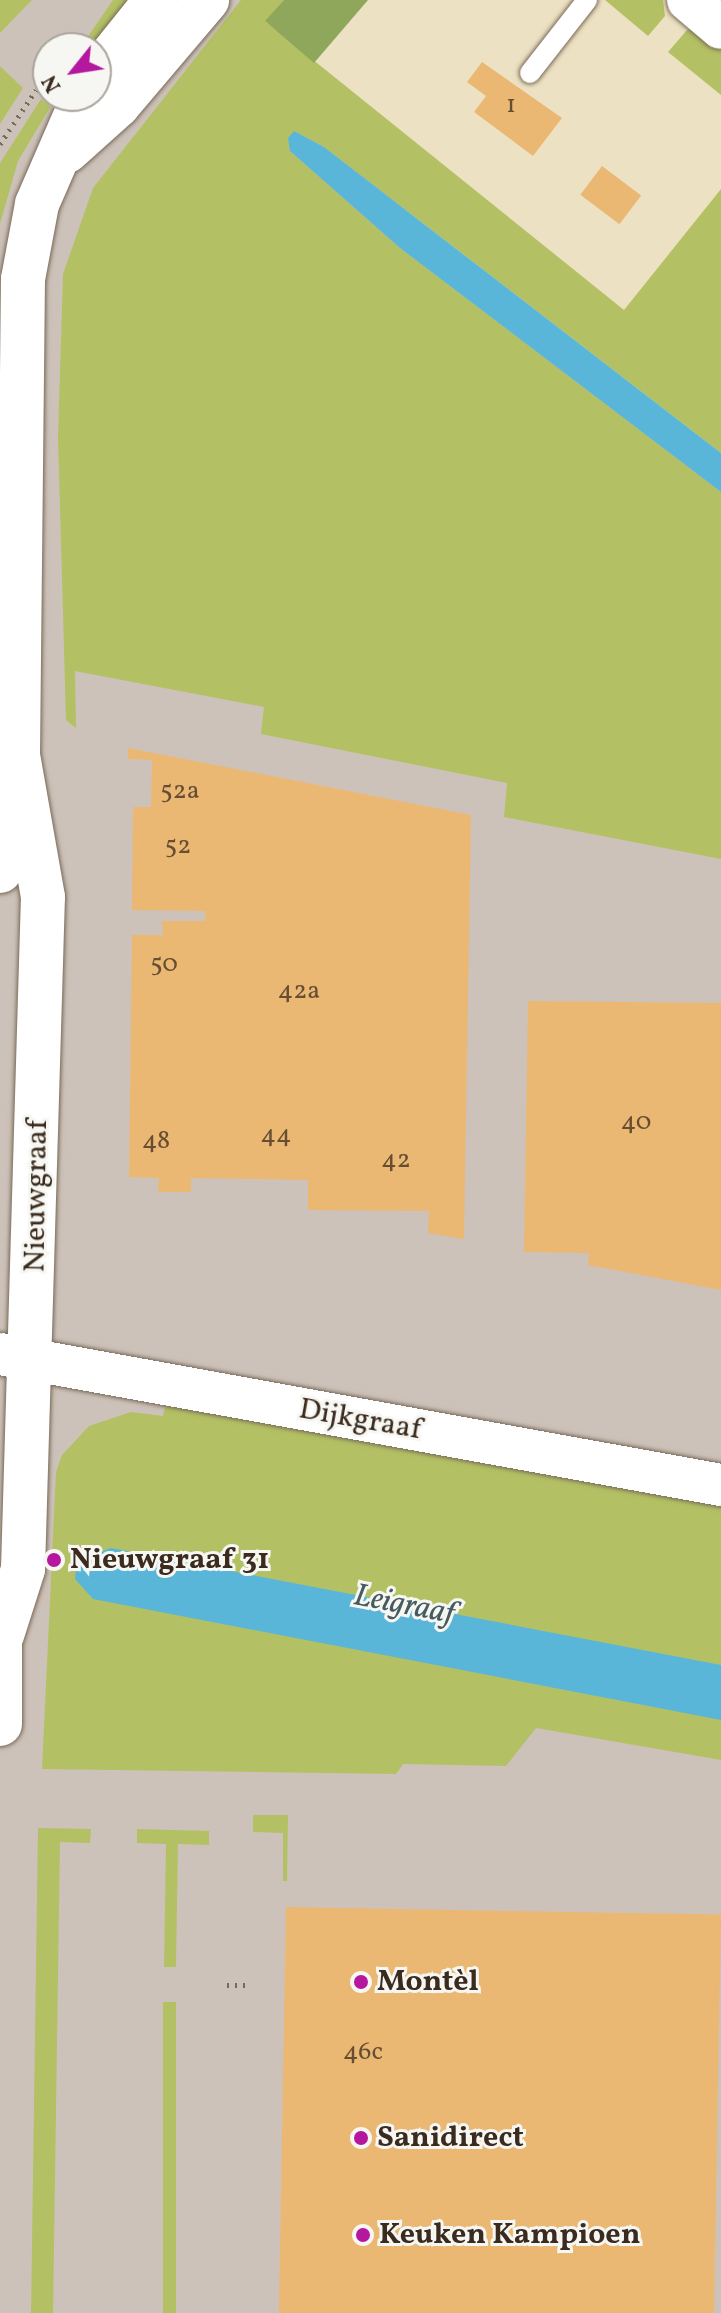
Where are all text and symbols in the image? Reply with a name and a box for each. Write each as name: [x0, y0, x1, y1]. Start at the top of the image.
north arrow: [32, 32, 112, 112]
text: N: [35, 69, 70, 98]
house number: 1: [506, 90, 516, 122]
house number: 52a: [160, 776, 200, 808]
house number: 52: [165, 831, 191, 863]
house number: 50: [150, 949, 178, 981]
house number: 42a: [278, 976, 320, 1008]
house number: 40: [621, 1107, 651, 1139]
street label: Nieuwgraaf: [18, 1119, 56, 1273]
house number: 44: [260, 1120, 292, 1152]
house number: 48: [142, 1126, 170, 1158]
house number: 42: [381, 1145, 411, 1177]
street label: Dijkgraaf: [296, 1392, 424, 1448]
place label: Nieuwgraaf 31: [70, 1542, 267, 1578]
marker: Nieuwgraaf 31: [45, 1551, 63, 1569]
water label: Leigraaf: [350, 1577, 458, 1635]
place label: Montèl: [377, 1964, 479, 2000]
marker: Montèl: [352, 1973, 370, 1991]
house number: 46c: [343, 2037, 383, 2069]
place label: Sanidirect: [377, 2120, 524, 2156]
marker: Sanidirect: [352, 2129, 370, 2147]
place label: Keuken Kampioen: [379, 2217, 640, 2253]
marker: Keuken Kampioen: [354, 2226, 372, 2244]

